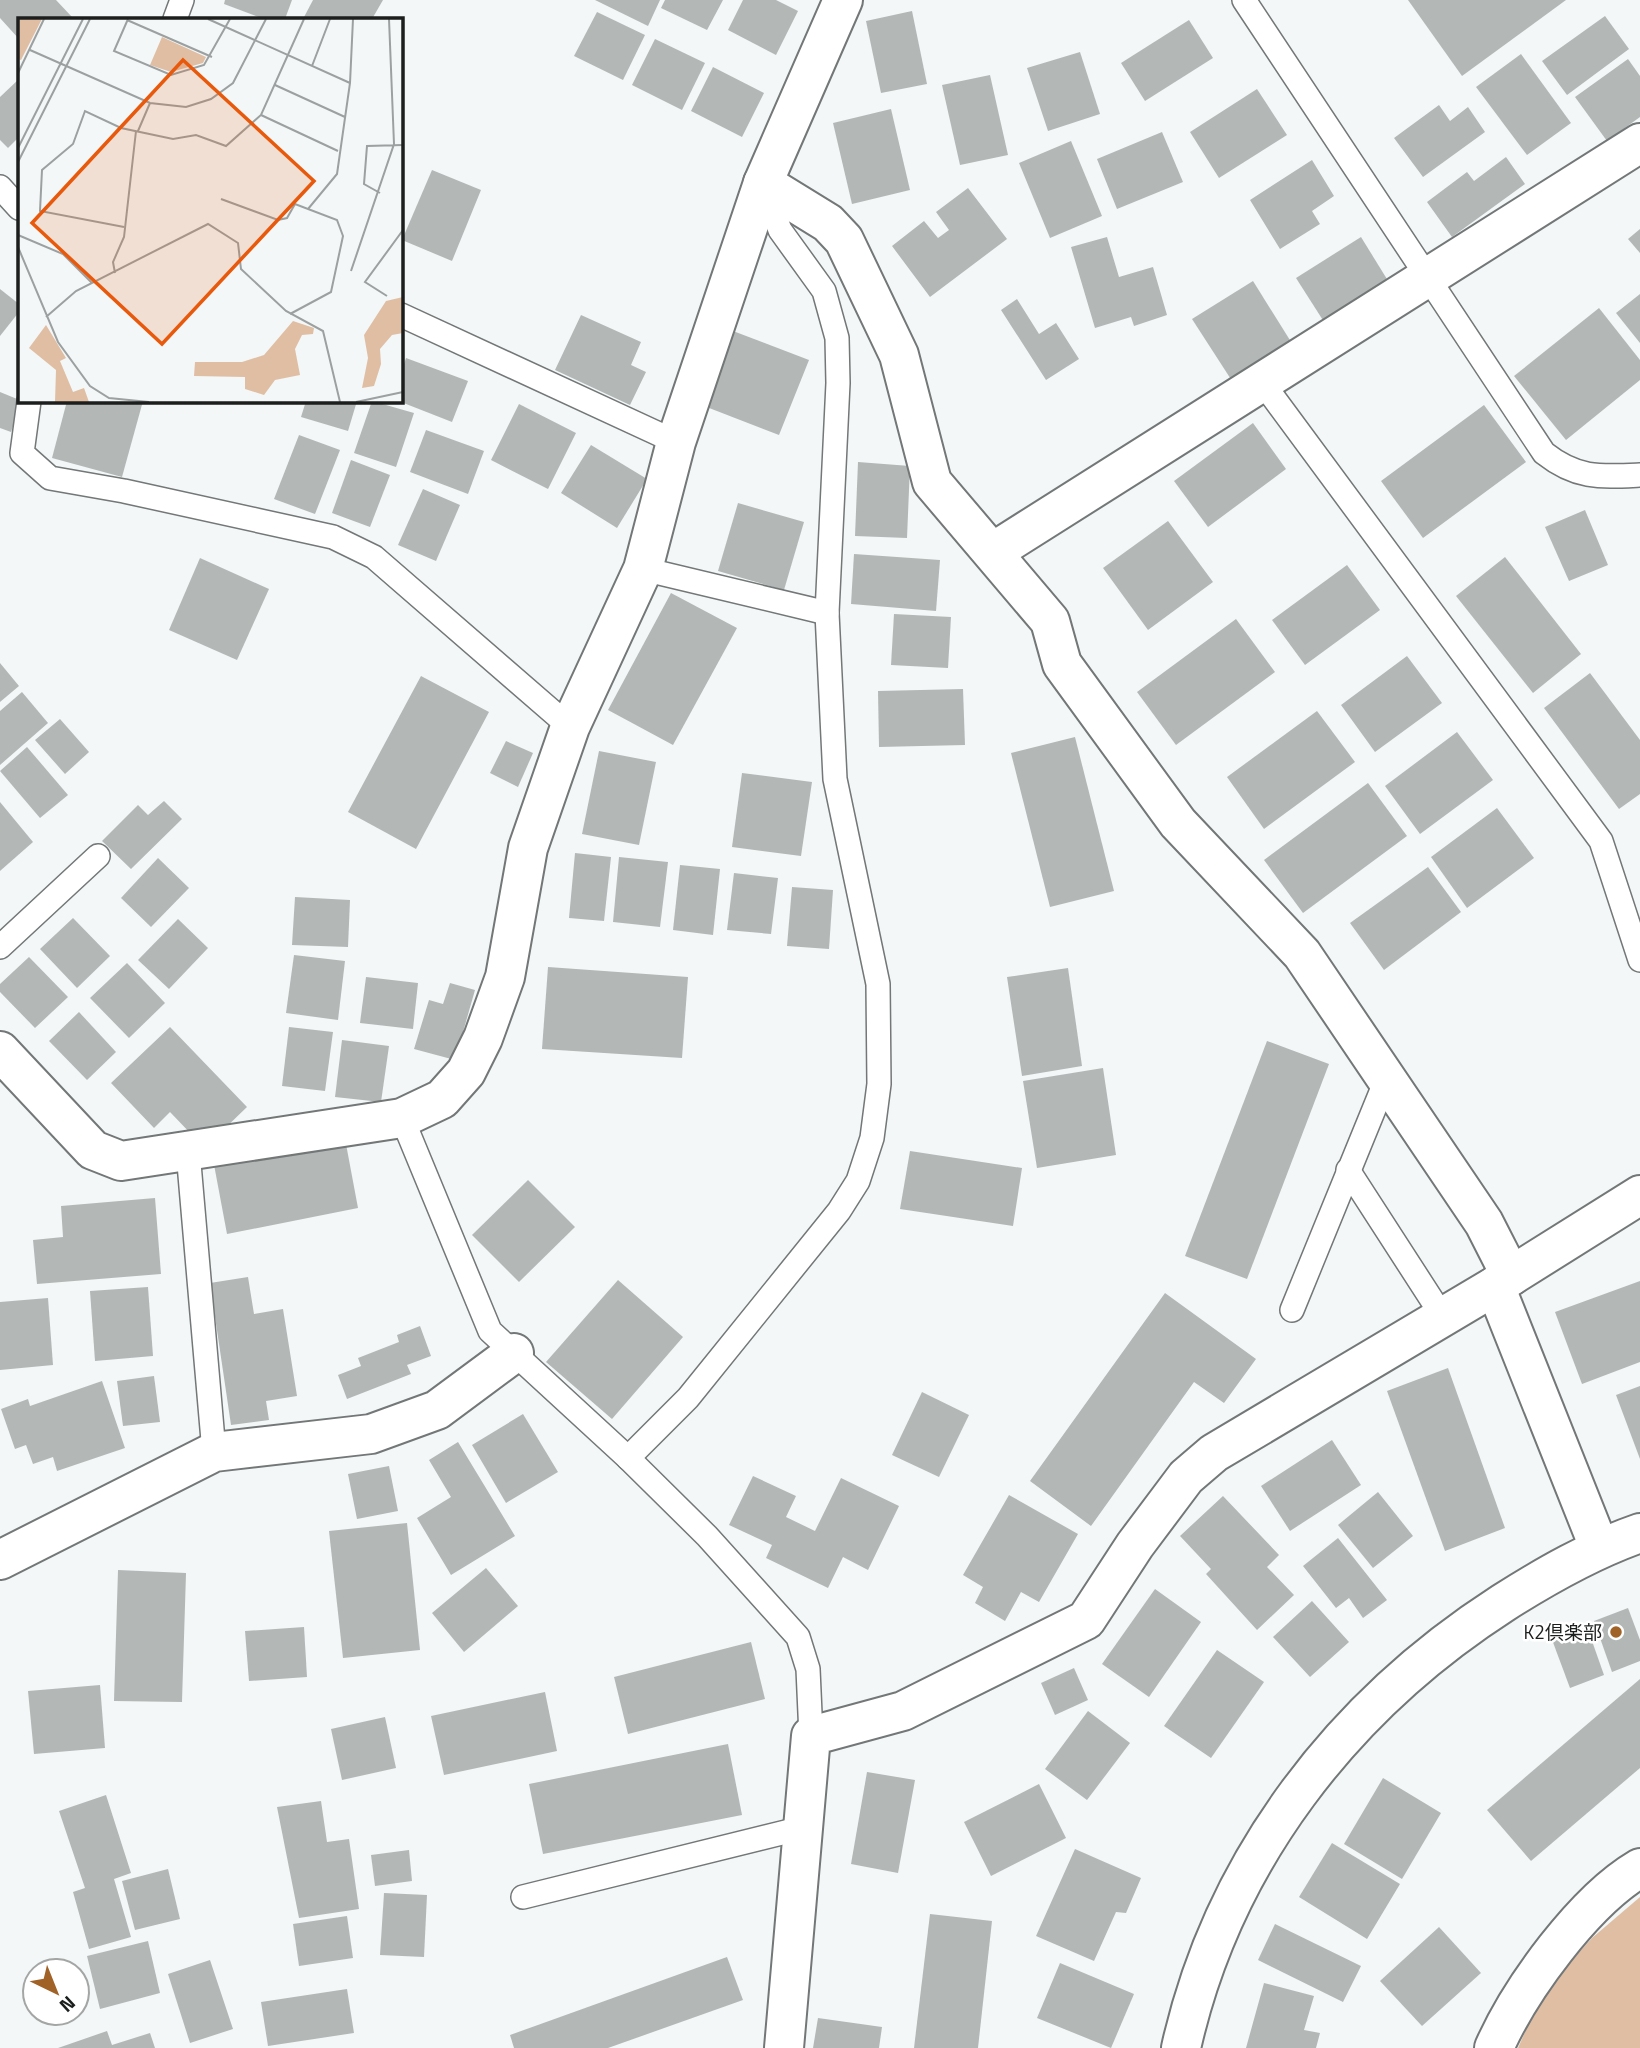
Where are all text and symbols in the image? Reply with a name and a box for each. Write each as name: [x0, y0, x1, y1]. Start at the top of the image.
inset map: [18, 18, 402, 402]
place label: K2倶楽部: [1524, 1617, 1602, 1646]
marker: K2倶楽部: [1608, 1624, 1624, 1640]
north arrow: [21, 1957, 91, 2027]
text: N: [53, 1990, 83, 2020]

